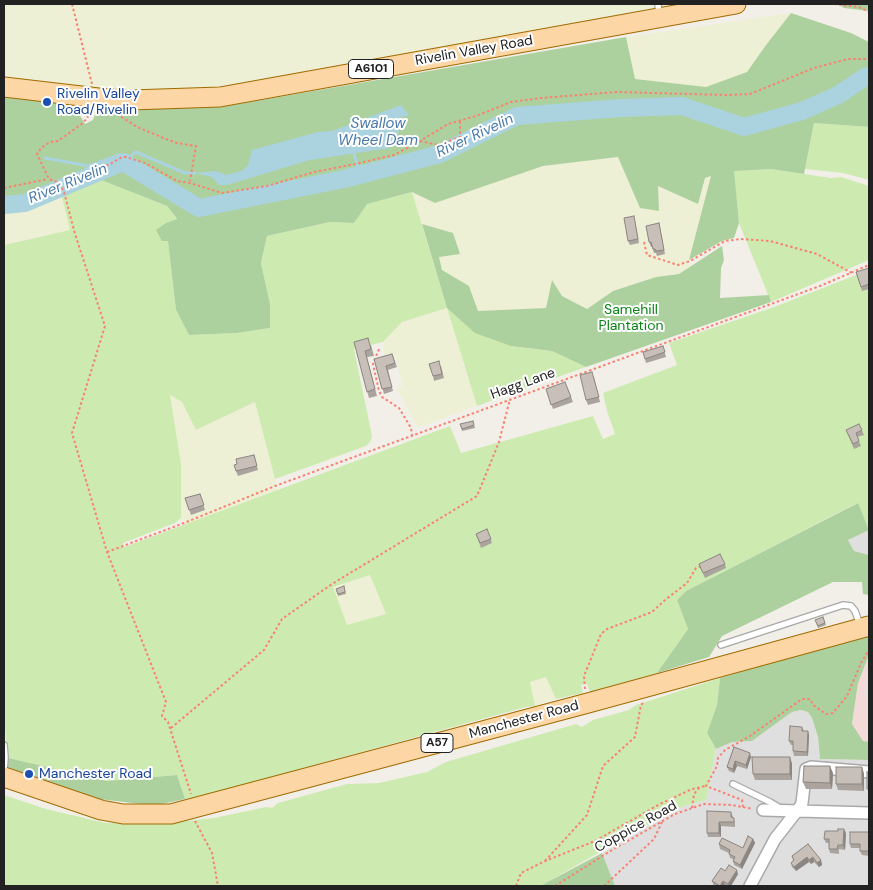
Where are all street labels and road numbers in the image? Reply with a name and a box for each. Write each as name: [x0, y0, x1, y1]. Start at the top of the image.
street label: Rivelin Valley Road: [414, 32, 534, 70]
road number: A6101: [348, 60, 394, 78]
street label: Hagg Lane: [488, 365, 558, 403]
street label: Manchester Road: [467, 697, 581, 743]
road number: A57: [421, 734, 453, 752]
street label: Coppice Road: [592, 797, 680, 857]

